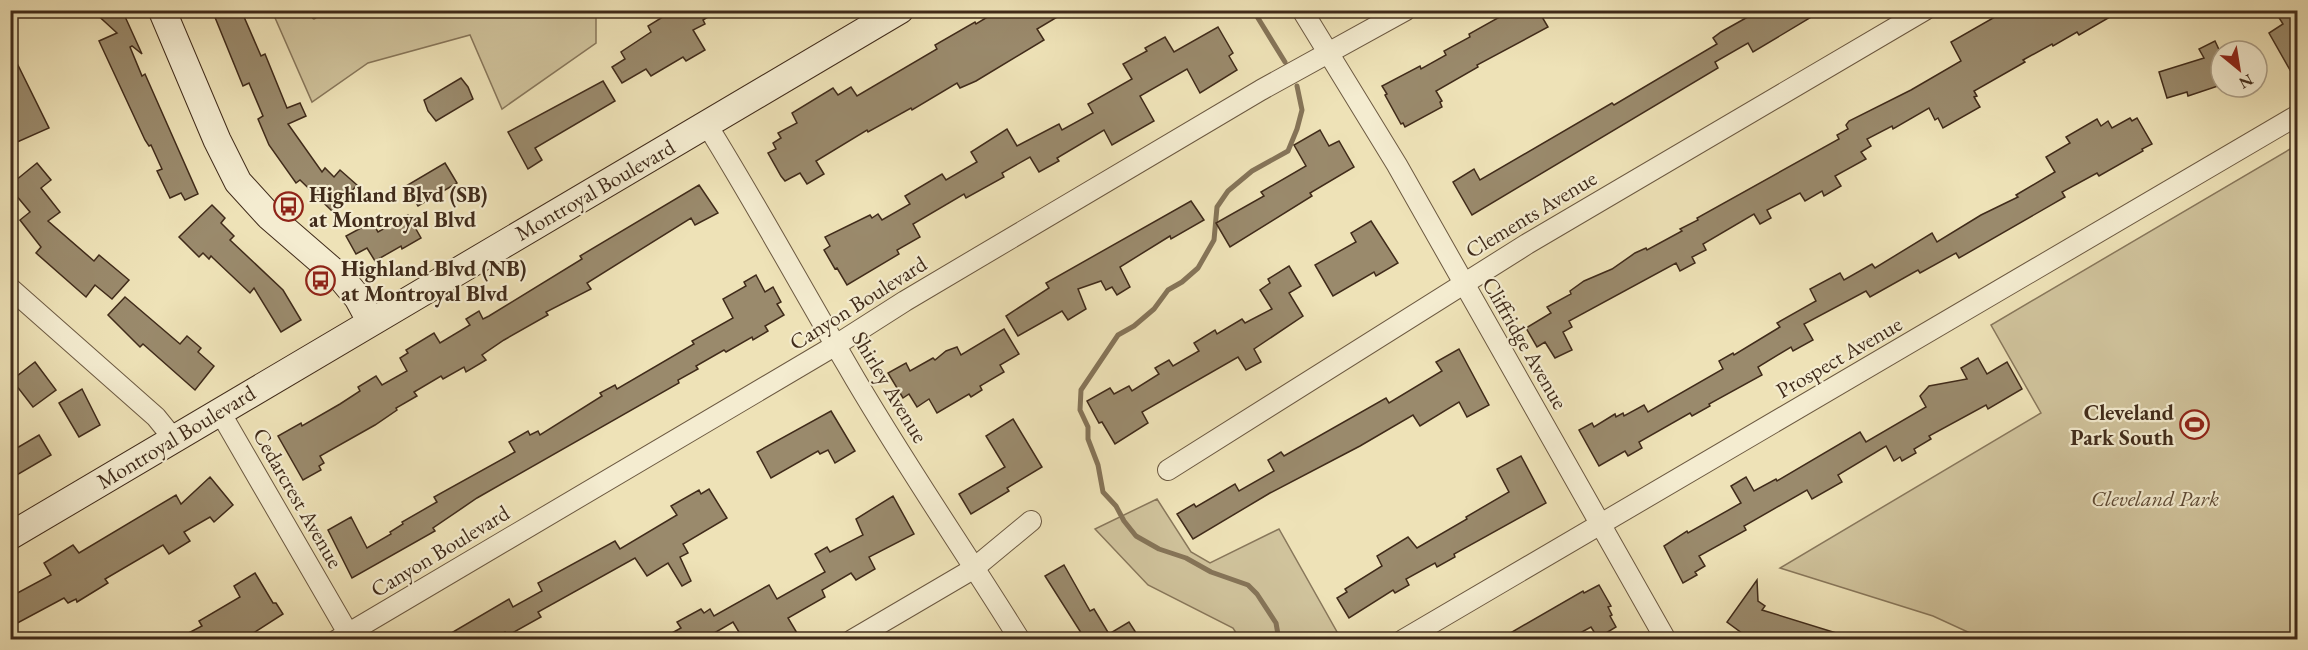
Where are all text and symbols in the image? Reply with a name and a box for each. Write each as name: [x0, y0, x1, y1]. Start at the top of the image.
north arrow: [2209, 39, 2269, 99]
text: N: [2235, 69, 2257, 94]
street label: Montroyal Boulevard: [510, 132, 681, 248]
street label: Clements Avenue: [1460, 163, 1602, 265]
place label: Highland Blvd (SB) at Montroyal Blvd: [309, 180, 487, 234]
bus stop icon: Highland Blvd (SB) at Montroyal Blvd: [272, 191, 304, 223]
street label: Canyon Boulevard: [784, 249, 933, 357]
place label: Highland Blvd (NB) at Montroyal Blvd: [341, 254, 526, 308]
bus stop icon: Highland Blvd (NB) at Montroyal Blvd: [304, 265, 336, 297]
street label: Cliffridge Avenue: [1475, 271, 1575, 415]
street label: Prospect Avenue: [1771, 309, 1908, 405]
street label: Shirley Avenue: [845, 326, 935, 449]
street label: Montroyal Boulevard: [91, 378, 261, 496]
place label: Cleveland Park South: [2070, 398, 2174, 452]
sports icon: Cleveland Park South: [2179, 409, 2211, 441]
street label: Cedarcrest Avenue: [246, 423, 350, 574]
park label: Cleveland Park: [2091, 484, 2219, 513]
street label: Canyon Boulevard: [365, 498, 515, 604]

